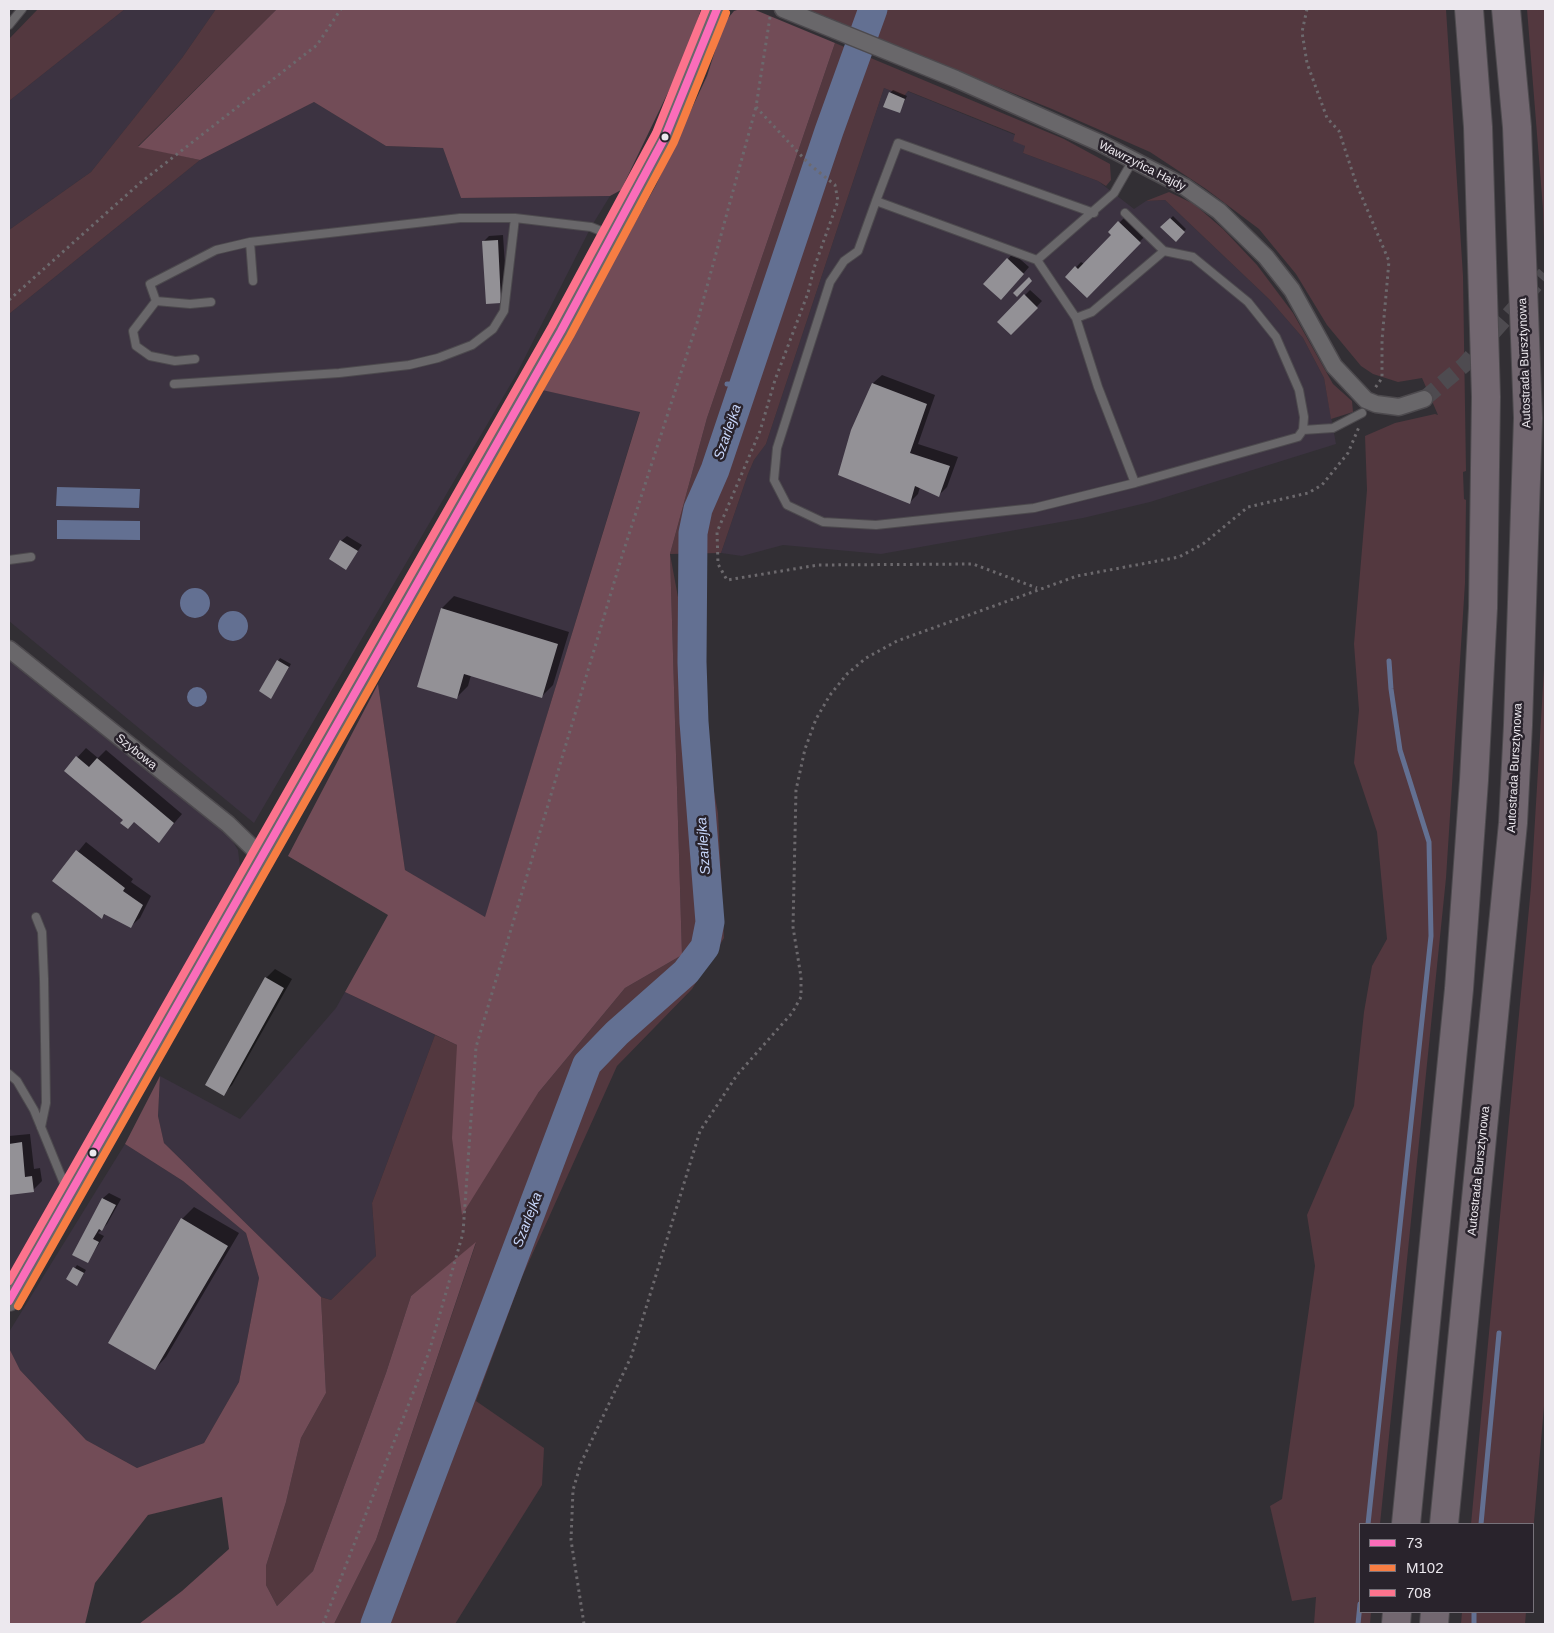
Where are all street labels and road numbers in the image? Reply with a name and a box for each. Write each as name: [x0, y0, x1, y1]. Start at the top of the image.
street label: Wawrzyńca Hajdy: [1096, 138, 1188, 194]
street label: Autostrada Bursztynowa: [1516, 298, 1534, 428]
street label: Autostrada Bursztynowa: [1504, 703, 1526, 833]
street label: Szybowa: [113, 731, 159, 773]
street label: Autostrada Bursztynowa: [1465, 1106, 1493, 1236]

